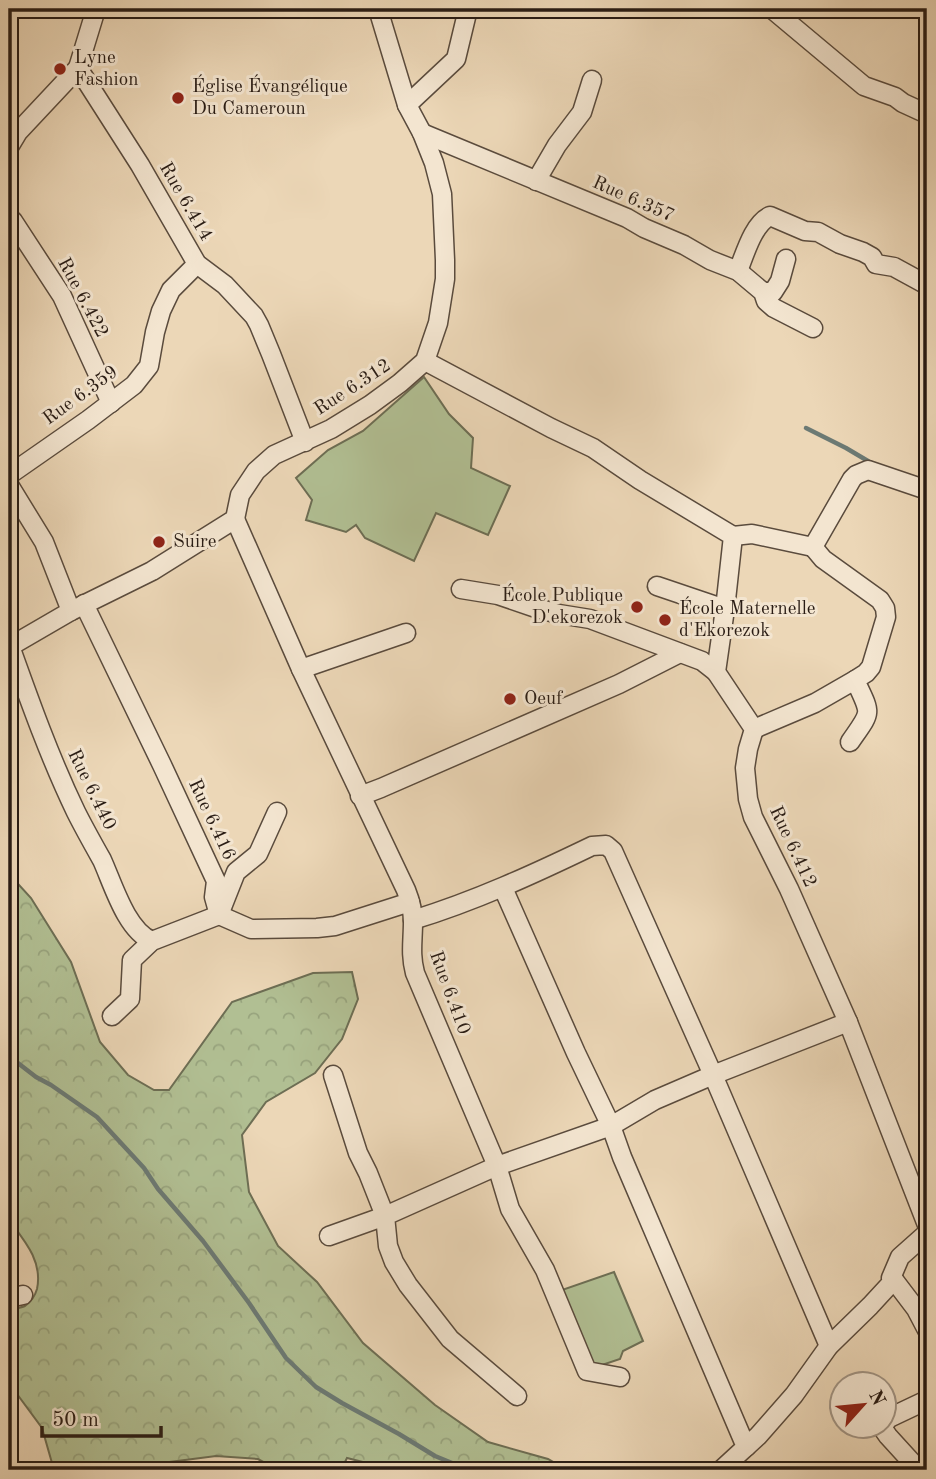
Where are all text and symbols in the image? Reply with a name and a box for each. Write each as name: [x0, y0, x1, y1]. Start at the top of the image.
place label: Lyne Fashion: [74, 49, 138, 90]
marker: Lyne Fashion: [52, 61, 68, 77]
place label: Église Évangélique Du Cameroun: [192, 74, 348, 119]
marker: Église Évangélique Du Cameroun: [170, 90, 186, 106]
street label: Rue 6.414: [155, 159, 215, 245]
street label: Rue 6.357: [589, 174, 677, 226]
street label: Rue 6.422: [53, 255, 111, 341]
street label: Rue 6.312: [311, 356, 395, 420]
street label: Rue 6.359: [40, 363, 122, 429]
place label: Suire: [173, 533, 217, 552]
marker: Suire: [151, 534, 167, 550]
place label: École Publique D'ekorezok: [502, 583, 623, 628]
place label: École Maternelle d'Ekorezok: [679, 596, 816, 641]
marker: École Publique D'ekorezok: [629, 599, 645, 615]
marker: École Maternelle d'Ekorezok: [657, 612, 673, 628]
place label: Oeuf: [524, 690, 563, 709]
marker: Oeuf: [502, 691, 518, 707]
street label: Rue 6.440: [63, 747, 119, 833]
street label: Rue 6.416: [184, 776, 238, 864]
street label: Rue 6.412: [765, 803, 819, 891]
street label: Rue 6.410: [425, 949, 473, 1037]
north arrow: [828, 1370, 898, 1440]
text: N: [864, 1388, 888, 1410]
scale bar: [42, 1395, 161, 1439]
text: 50 m: [52, 1410, 99, 1431]

